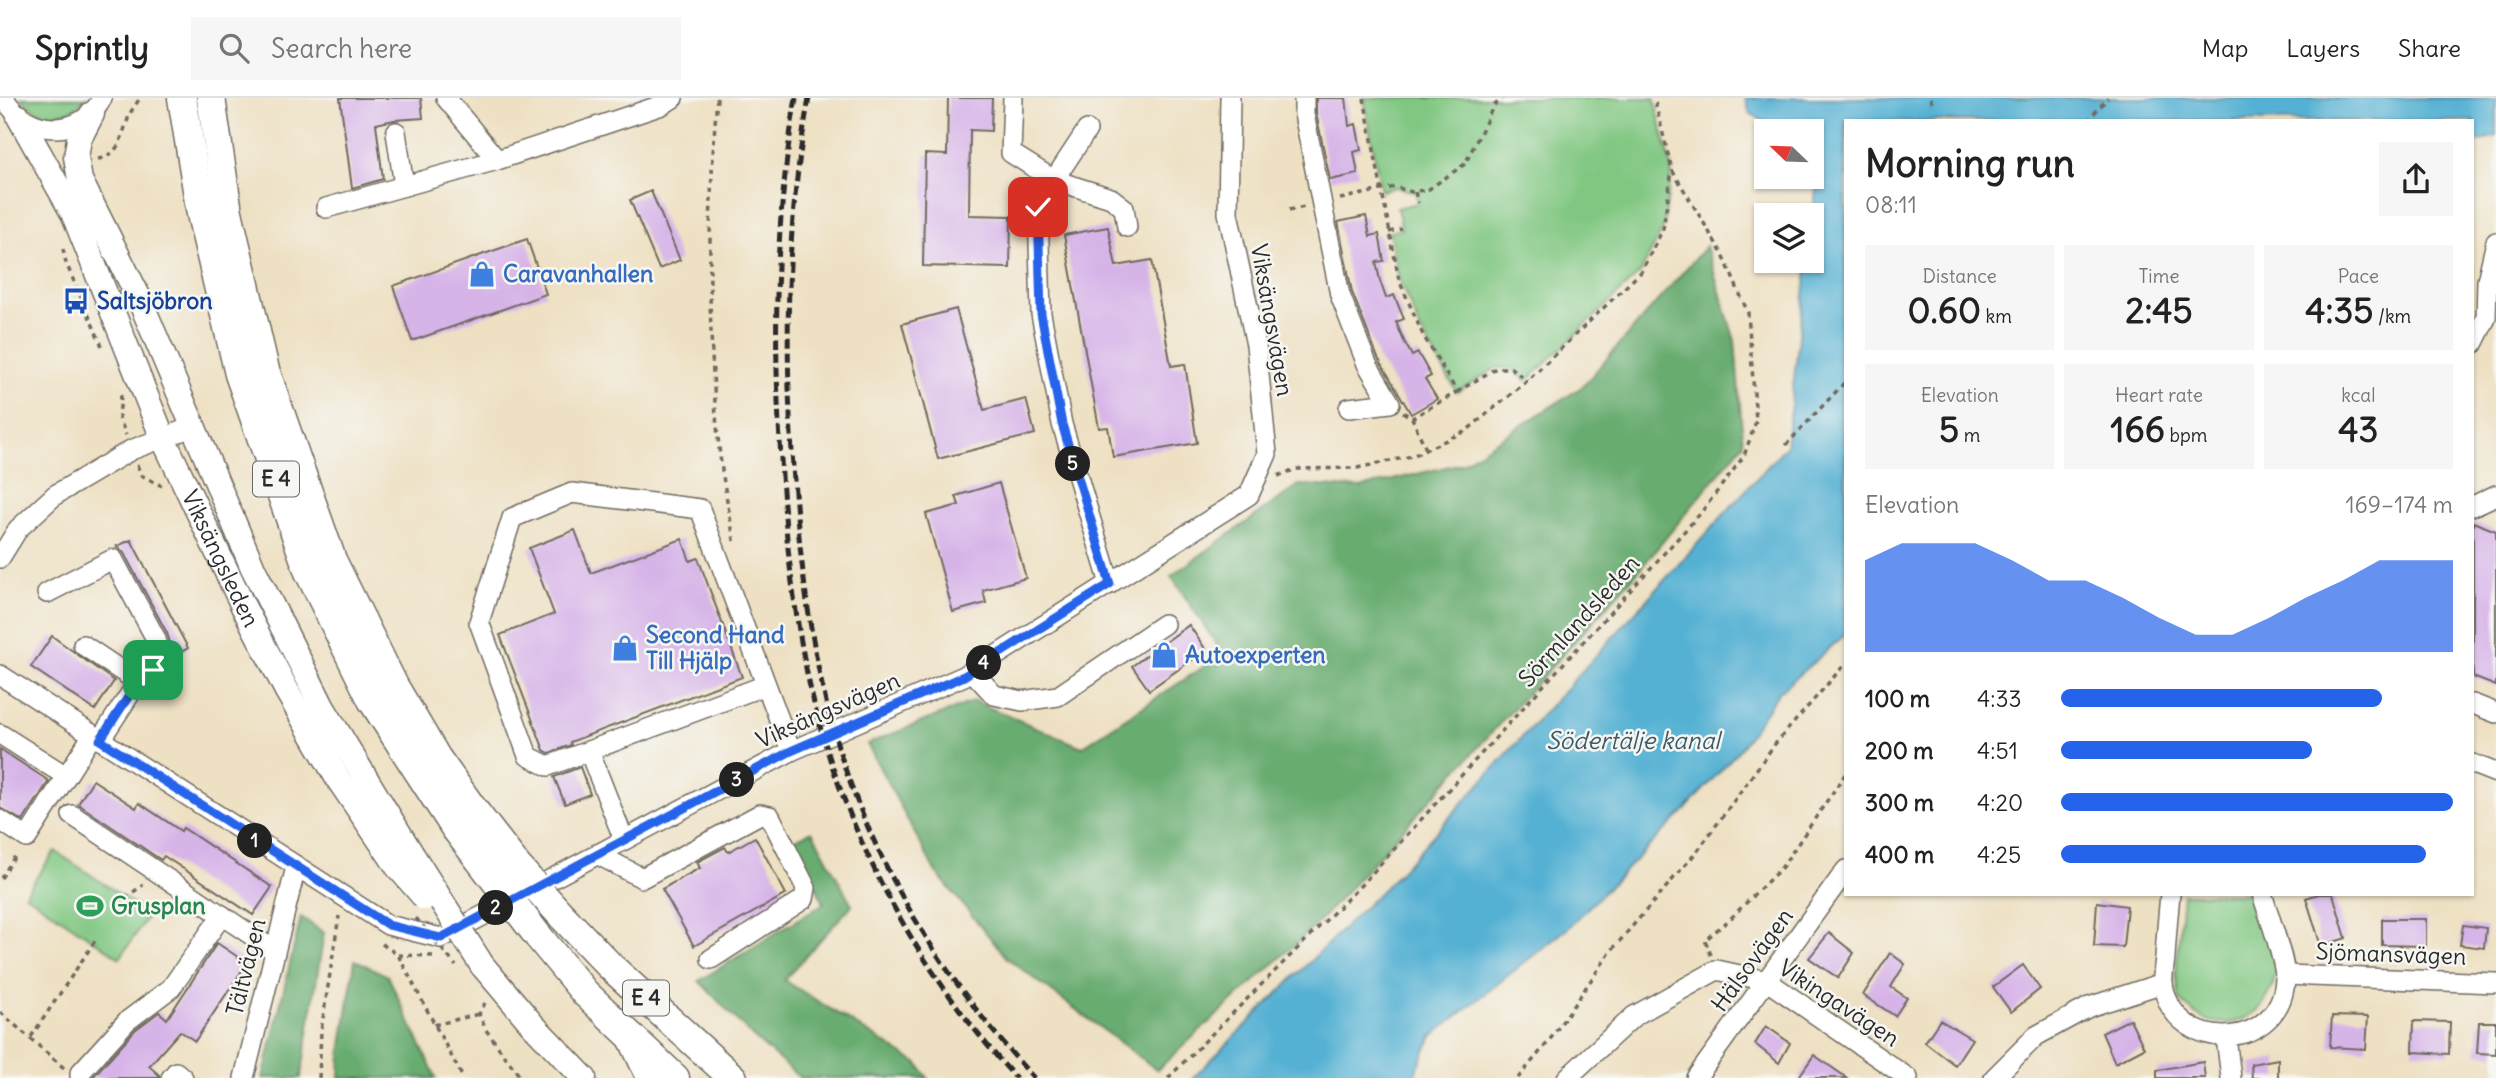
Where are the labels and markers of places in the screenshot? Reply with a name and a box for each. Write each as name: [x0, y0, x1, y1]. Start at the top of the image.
pin: [1008, 177, 1068, 237]
shop icon: Caravanhallen: [467, 259, 497, 289]
place label: Caravanhallen: [503, 259, 653, 288]
bus stop icon: Saltsjöbron: [61, 286, 91, 316]
place label: Saltsjöbron: [97, 286, 212, 315]
pin: 5: [1056, 446, 1090, 482]
place label: Second Hand Till Hjälp: [646, 620, 785, 675]
shop icon: Second Hand Till Hjälp: [610, 633, 640, 663]
pin: [123, 640, 183, 700]
shop icon: Autoexperten: [1149, 640, 1179, 670]
place label: Autoexperten: [1185, 640, 1326, 669]
pin: 4: [967, 646, 1002, 680]
pin: 3: [720, 762, 754, 798]
pin: 1: [238, 824, 272, 858]
pin: 2: [478, 890, 514, 926]
sports icon: Grusplan: [75, 891, 105, 921]
place label: Grusplan: [111, 891, 206, 920]

